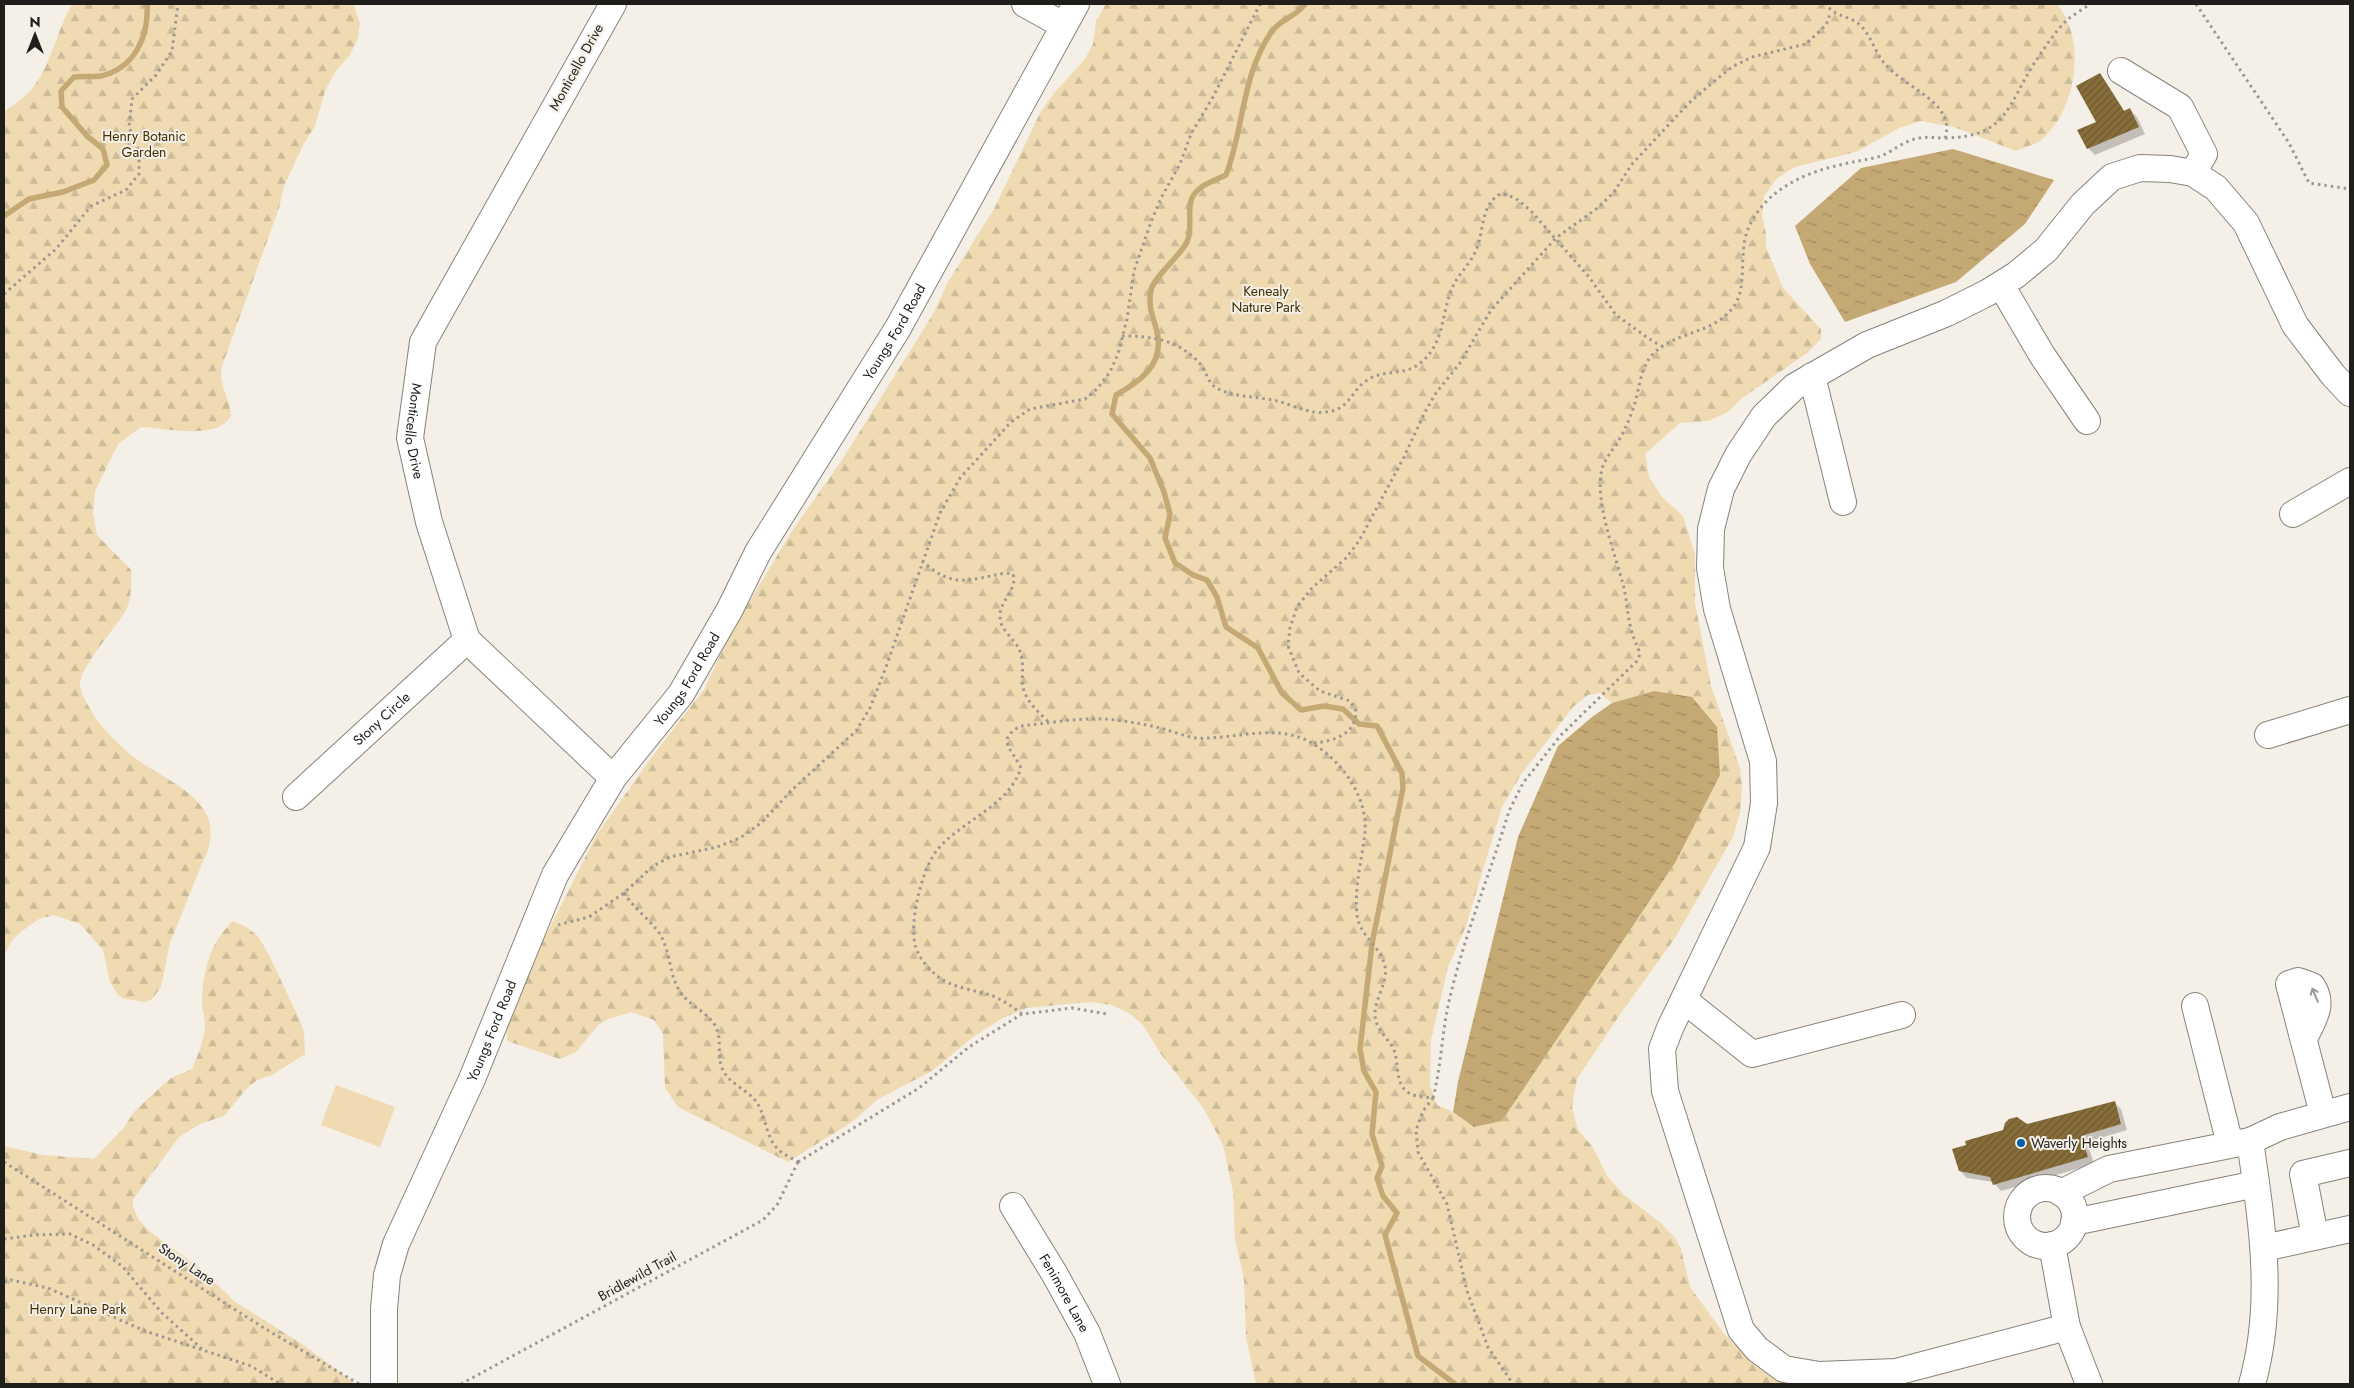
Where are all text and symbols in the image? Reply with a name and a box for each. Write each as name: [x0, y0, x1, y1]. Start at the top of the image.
north arrow: [10, 10, 60, 60]
text: N: [29, 12, 41, 32]
street label: Monticello Drive: [544, 20, 608, 114]
park label: Henry Botanic Garden: [102, 126, 186, 162]
street label: Youngs Ford Road: [858, 280, 930, 384]
park label: Kenealy Nature Park: [1231, 281, 1301, 317]
street label: Monticello Drive: [400, 382, 429, 481]
street label: Youngs Ford Road: [649, 629, 724, 730]
street label: Stony Circle: [348, 687, 414, 750]
street label: Youngs Ford Road: [462, 977, 521, 1085]
one-way arrow: [2310, 988, 2320, 1003]
place label: Waverly Heights: [2031, 1133, 2127, 1153]
marker: Waverly Heights: [2015, 1137, 2027, 1149]
street label: Stony Lane: [155, 1238, 219, 1290]
street label: Bridlewild Trail: [594, 1246, 680, 1306]
street label: Fenimore Lane: [1034, 1250, 1095, 1336]
park label: Henry Lane Park: [30, 1299, 127, 1319]

